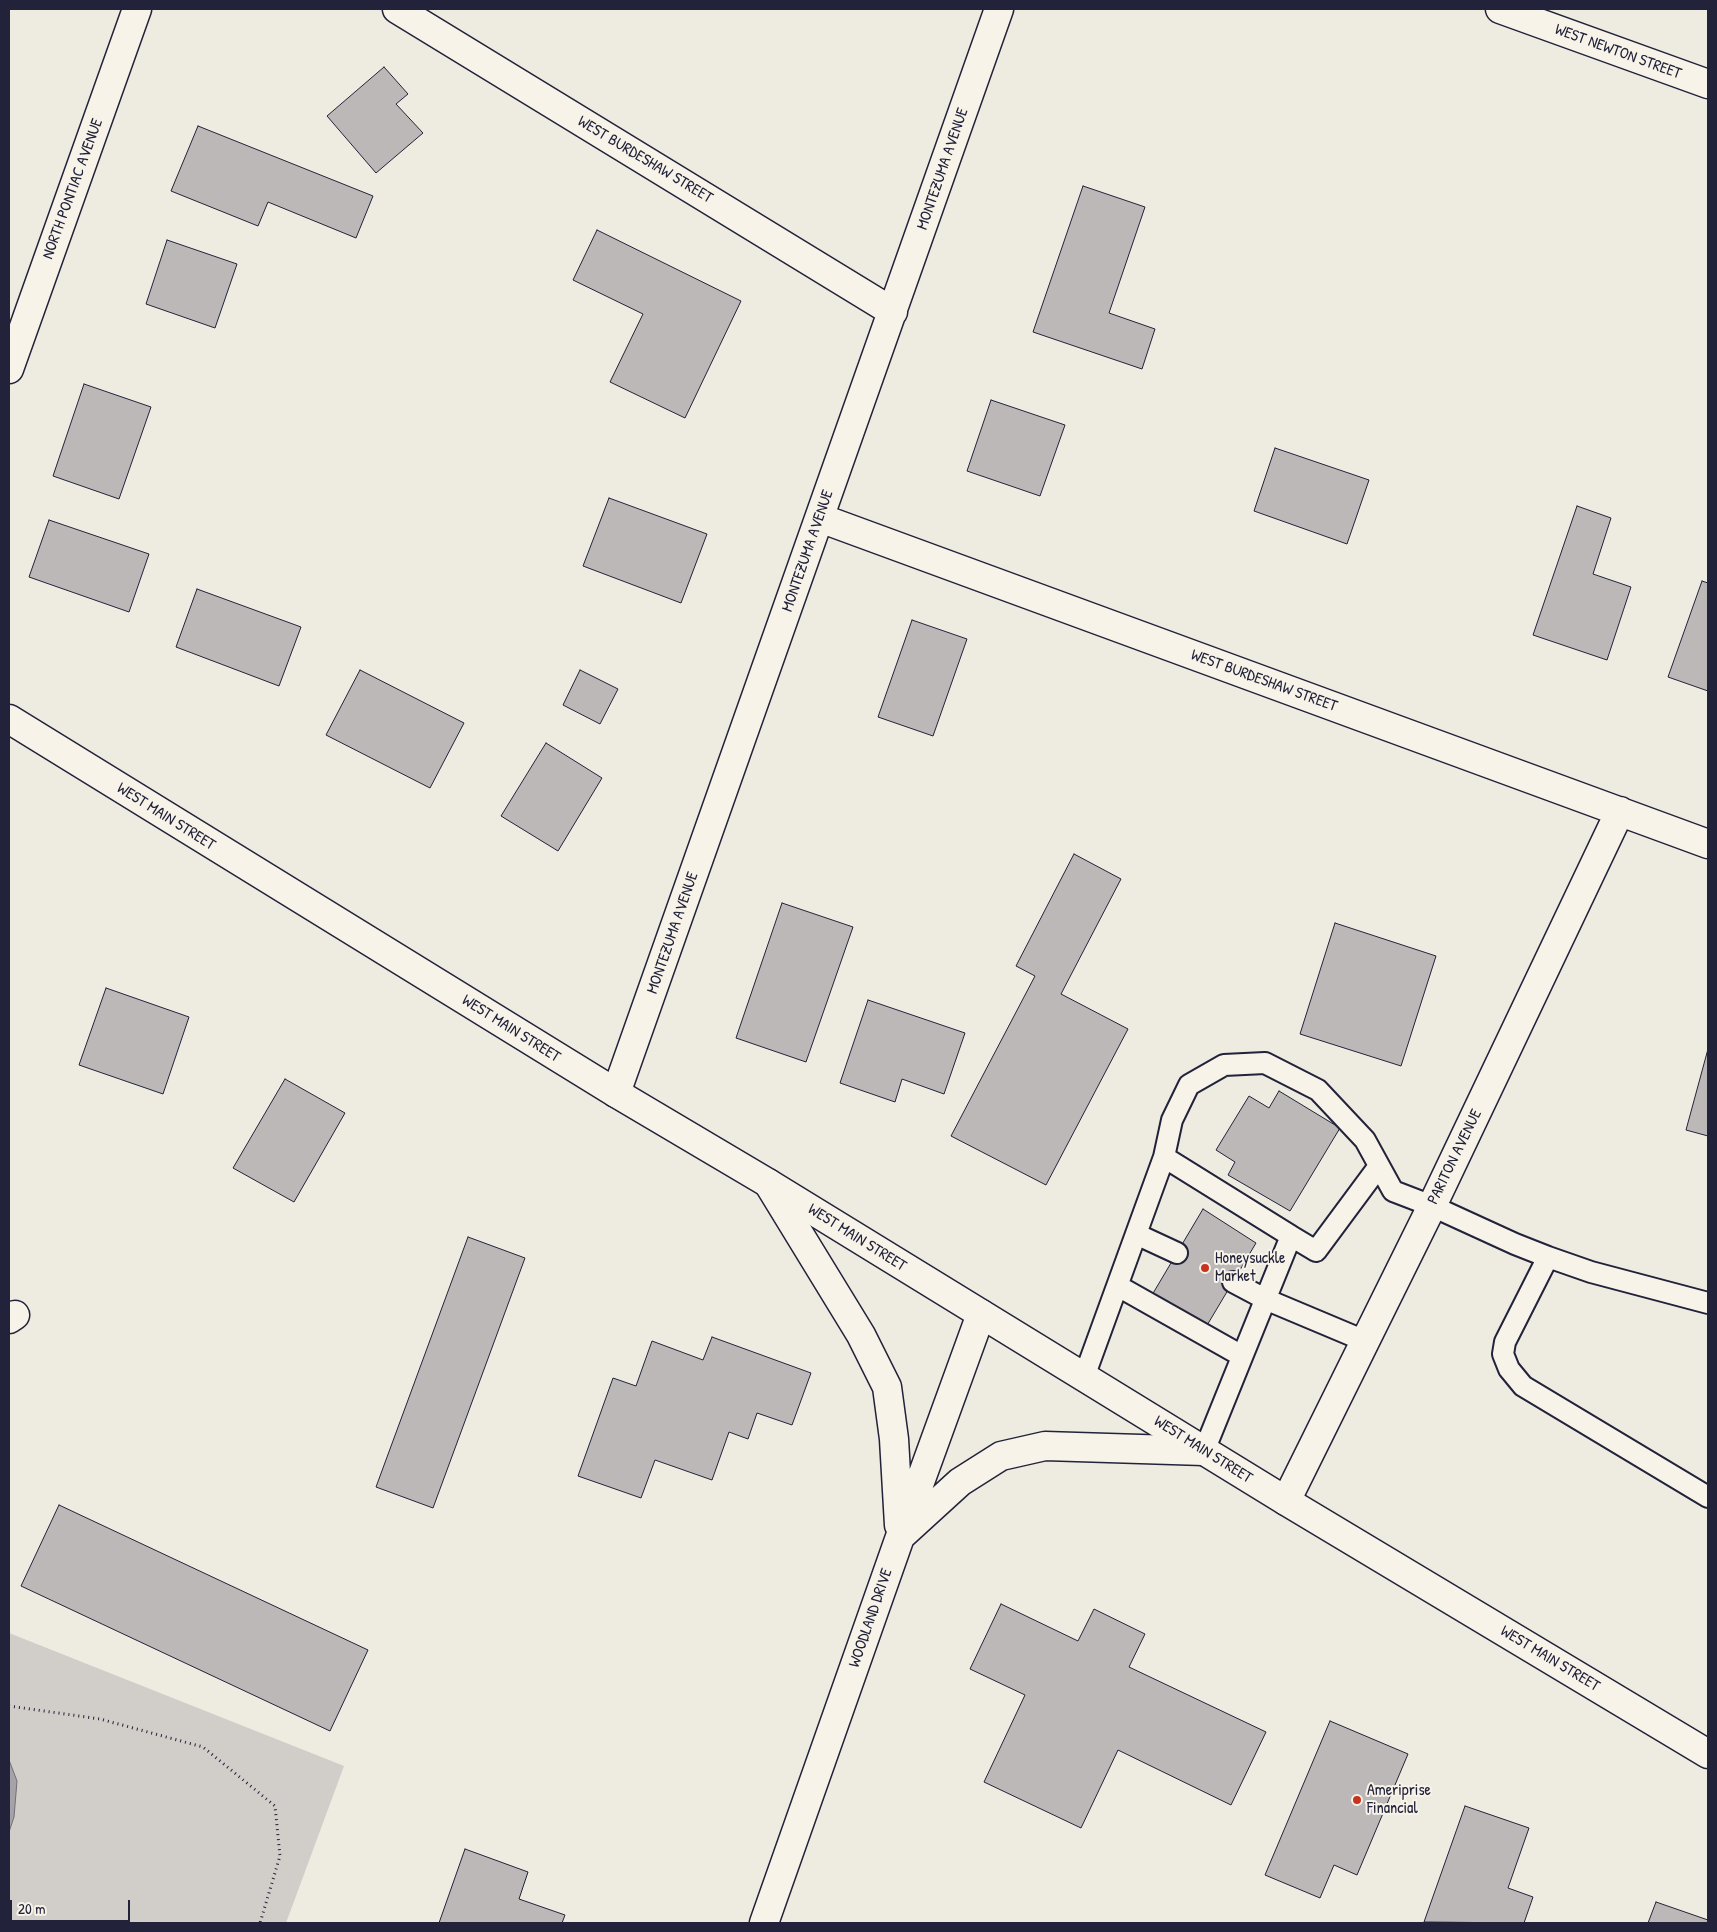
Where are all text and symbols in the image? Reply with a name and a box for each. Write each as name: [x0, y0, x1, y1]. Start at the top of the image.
street label: WEST NEWTON STREET: [1552, 20, 1684, 84]
street label: MONTEZUMA AVENUE: [913, 106, 973, 232]
street label: WEST BURDESHAW STREET: [574, 112, 716, 208]
street label: NORTH PONTIAC AVENUE: [39, 116, 107, 262]
street label: MONTEZUMA AVENUE: [778, 488, 838, 614]
street label: WEST BURDESHAW STREET: [1188, 646, 1340, 716]
street label: WEST MAIN STREET: [113, 779, 219, 855]
street label: MONTEZUMA AVENUE: [643, 870, 703, 996]
street label: WEST MAIN STREET: [458, 991, 564, 1067]
street label: PARITON AVENUE: [1424, 1106, 1486, 1208]
street label: WEST MAIN STREET: [804, 1200, 910, 1276]
place label: Honeysuckle Market: [1215, 1249, 1285, 1287]
marker: Honeysuckle Market: [1199, 1262, 1211, 1274]
street label: WEST MAIN STREET: [1150, 1412, 1256, 1488]
street label: WOODLAND DRIVE: [845, 1566, 897, 1670]
street label: WEST MAIN STREET: [1497, 1622, 1603, 1696]
place label: Ameriprise Financial: [1367, 1781, 1431, 1819]
marker: Ameriprise Financial: [1351, 1794, 1363, 1806]
scale bar: [12, 1890, 132, 1922]
text: 20 m: [18, 1898, 45, 1919]

